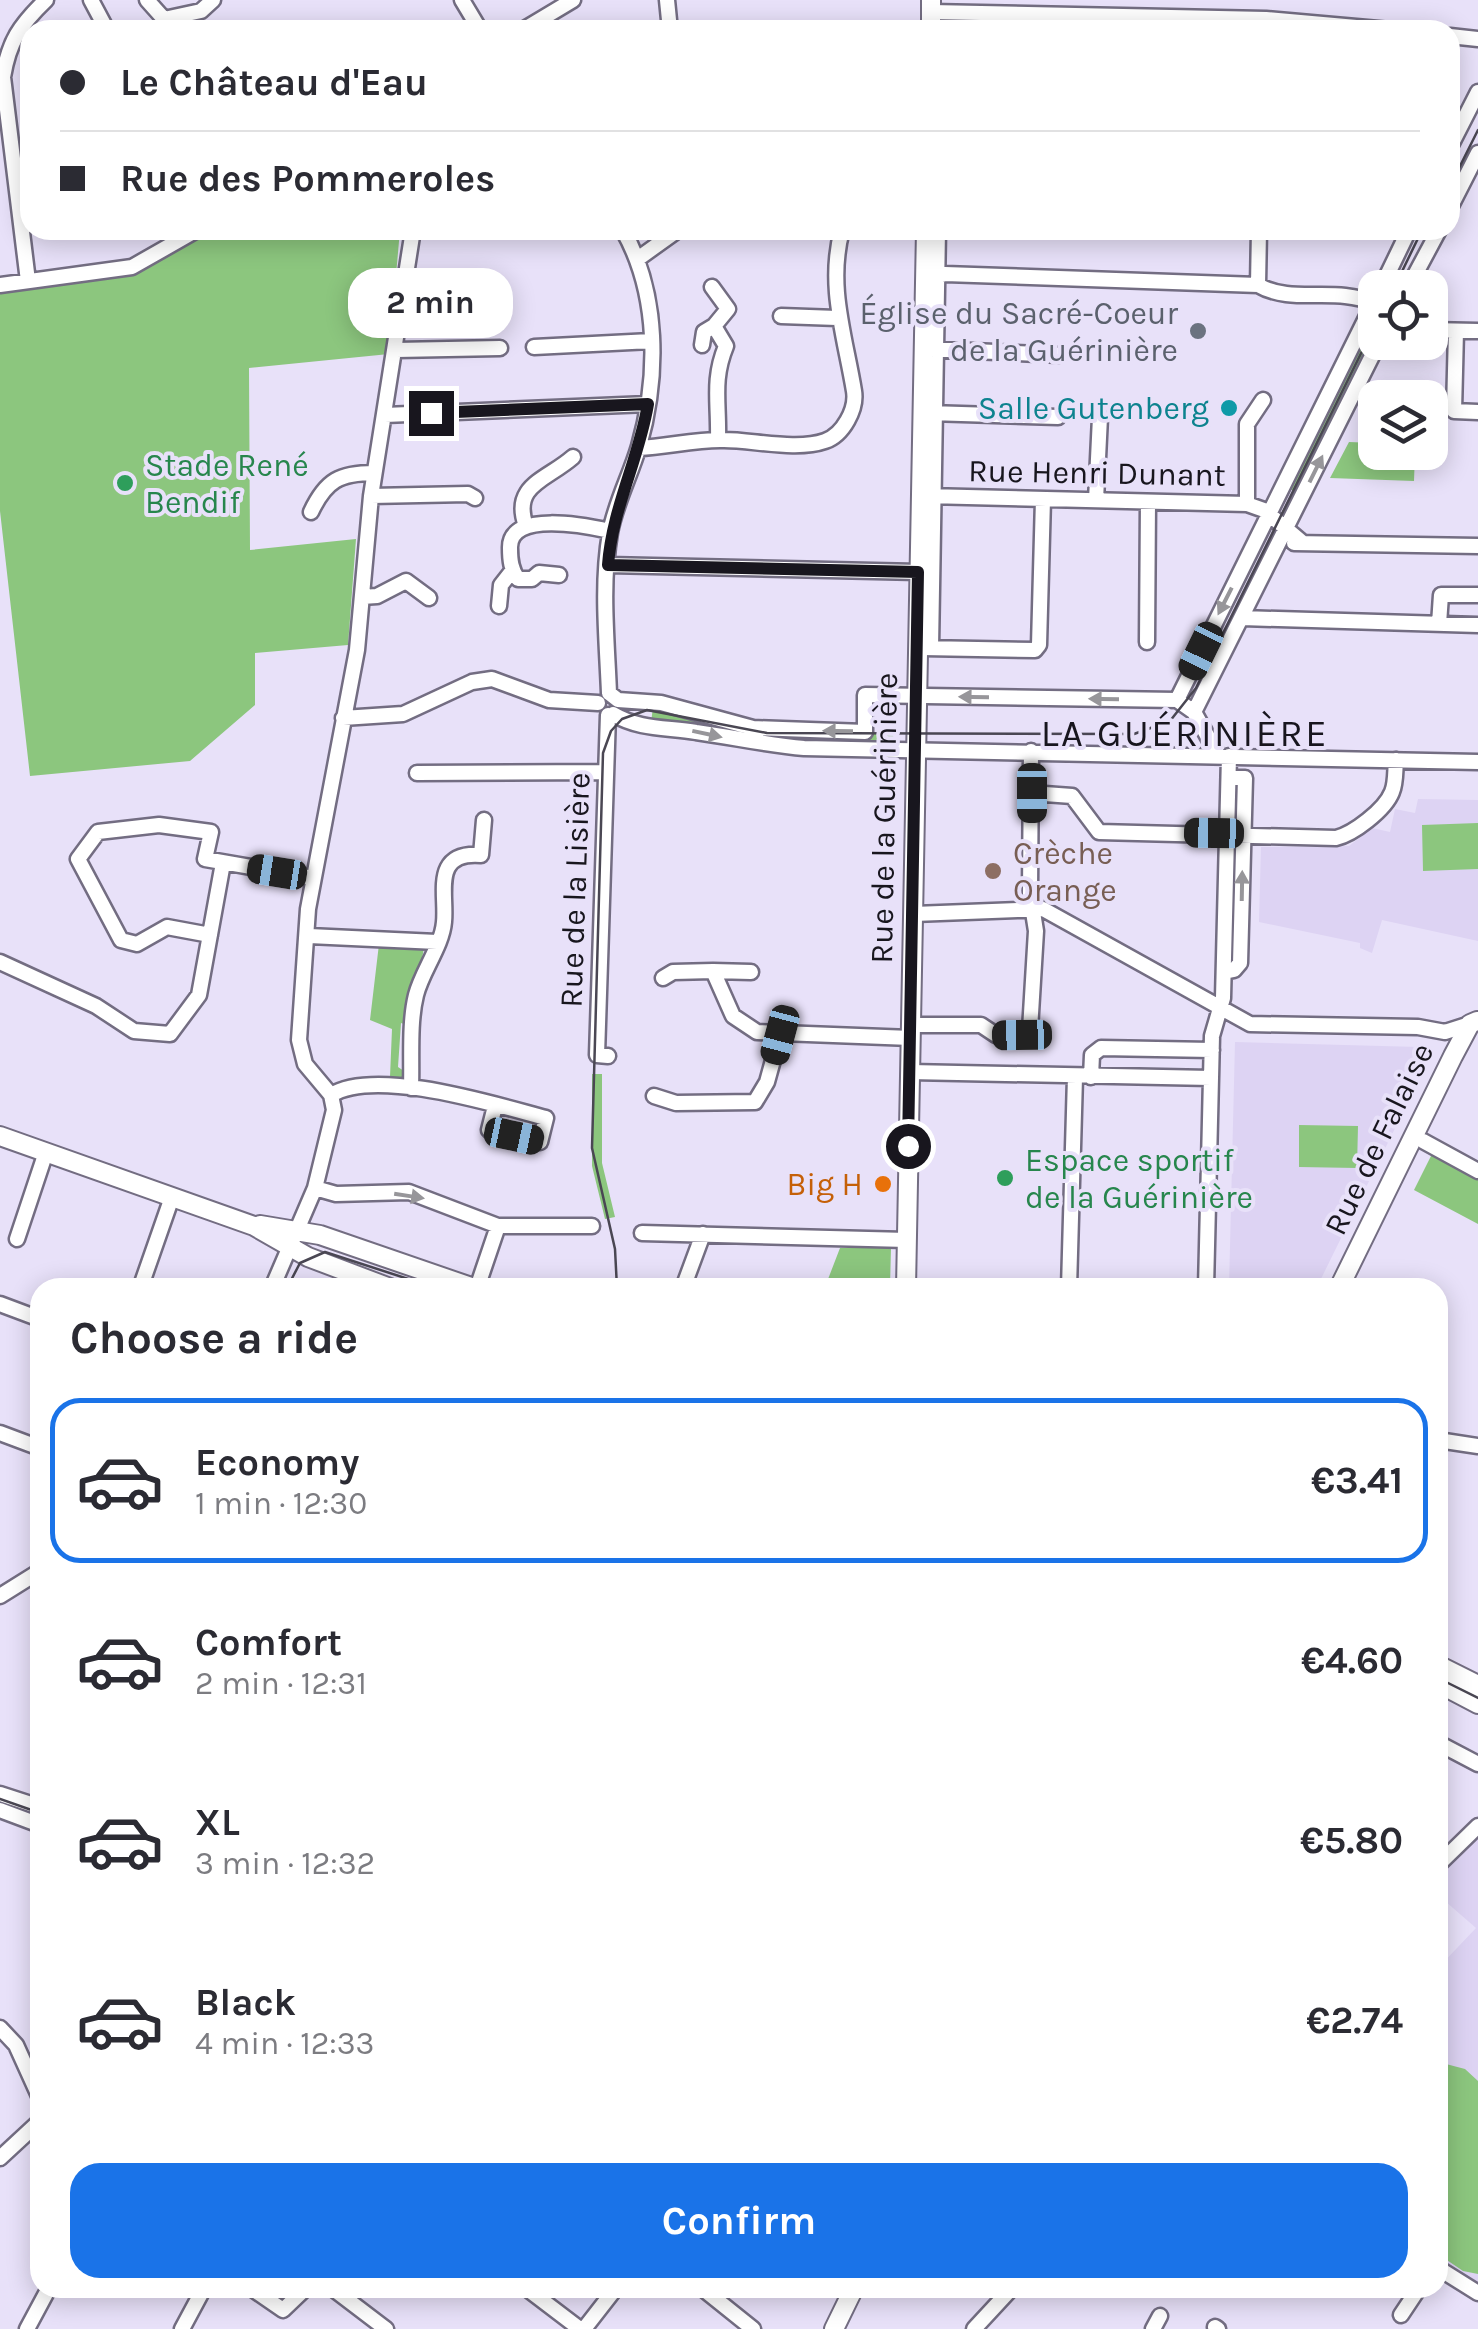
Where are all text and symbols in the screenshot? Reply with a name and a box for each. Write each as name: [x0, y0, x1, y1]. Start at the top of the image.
text: Le Château d'Eau: [120, 60, 428, 105]
text: Rue des Pommeroles: [120, 156, 495, 201]
callout: 2 min: [348, 268, 514, 338]
map controls: [1358, 270, 1448, 470]
button: locate: [1358, 270, 1448, 360]
text: 2 min: [386, 284, 475, 321]
place label: Église du Sacré-Coeur de la Guérinière: [860, 293, 1178, 369]
marker: Église du Sacré-Coeur de la Guérinière: [1187, 320, 1209, 342]
button: layers: [1358, 380, 1448, 470]
place label: Salle Gutenberg: [978, 390, 1209, 427]
route end: [409, 391, 454, 436]
marker: Salle Gutenberg: [1218, 397, 1240, 419]
place label: Stade René Bendif: [145, 447, 309, 521]
street label: Rue Henri Dunant: [968, 452, 1226, 494]
one-way arrow: [1308, 454, 1325, 483]
marker: Stade René Bendif: [114, 472, 136, 494]
one-way arrow: [1217, 587, 1234, 616]
car: [1174, 617, 1228, 685]
street label: Rue de la Guérinière: [863, 672, 905, 964]
one-way arrow: [958, 688, 990, 704]
one-way arrow: [1088, 690, 1120, 706]
district label: LA GUÉRINIÈRE: [1041, 710, 1329, 756]
one-way arrow: [821, 723, 853, 739]
one-way arrow: [692, 727, 723, 743]
car: [1017, 763, 1047, 823]
street label: Rue de la Lisière: [552, 772, 598, 1008]
car: [1184, 817, 1244, 849]
place label: Crèche Orange: [1013, 835, 1117, 909]
car: [245, 852, 309, 892]
marker: Crèche Orange: [982, 860, 1004, 882]
one-way arrow: [1234, 869, 1250, 901]
car: [758, 1002, 802, 1068]
car: [992, 1019, 1052, 1051]
street label: Rue de Falaise: [1317, 1037, 1441, 1241]
car: [482, 1115, 546, 1157]
route start: [886, 1124, 931, 1169]
place label: Espace sportif de la Guérinière: [1025, 1142, 1253, 1216]
place label: Big H: [787, 1166, 863, 1203]
marker: Espace sportif de la Guérinière: [994, 1167, 1016, 1189]
marker: Big H: [872, 1173, 894, 1195]
one-way arrow: [394, 1188, 425, 1204]
text: Choose a ride: [70, 1312, 358, 1364]
icon: car: [75, 1436, 165, 1526]
text: Economy: [195, 1440, 359, 1485]
text: €3.41: [1311, 1458, 1403, 1503]
text: 1 min · 12:30: [195, 1485, 367, 1522]
icon: car: [75, 1616, 165, 1706]
text: Comfort: [195, 1620, 342, 1665]
text: €4.60: [1301, 1638, 1403, 1683]
text: 2 min · 12:31: [195, 1665, 367, 1702]
icon: car: [75, 1796, 165, 1886]
text: XL: [195, 1800, 240, 1845]
text: €5.80: [1300, 1818, 1403, 1863]
text: 3 min · 12:32: [195, 1845, 375, 1882]
icon: car: [75, 1976, 165, 2066]
text: Black: [195, 1980, 296, 2025]
text: €2.74: [1306, 1998, 1403, 2043]
text: 4 min · 12:33: [195, 2025, 374, 2062]
button: Confirm: [70, 2163, 1408, 2278]

